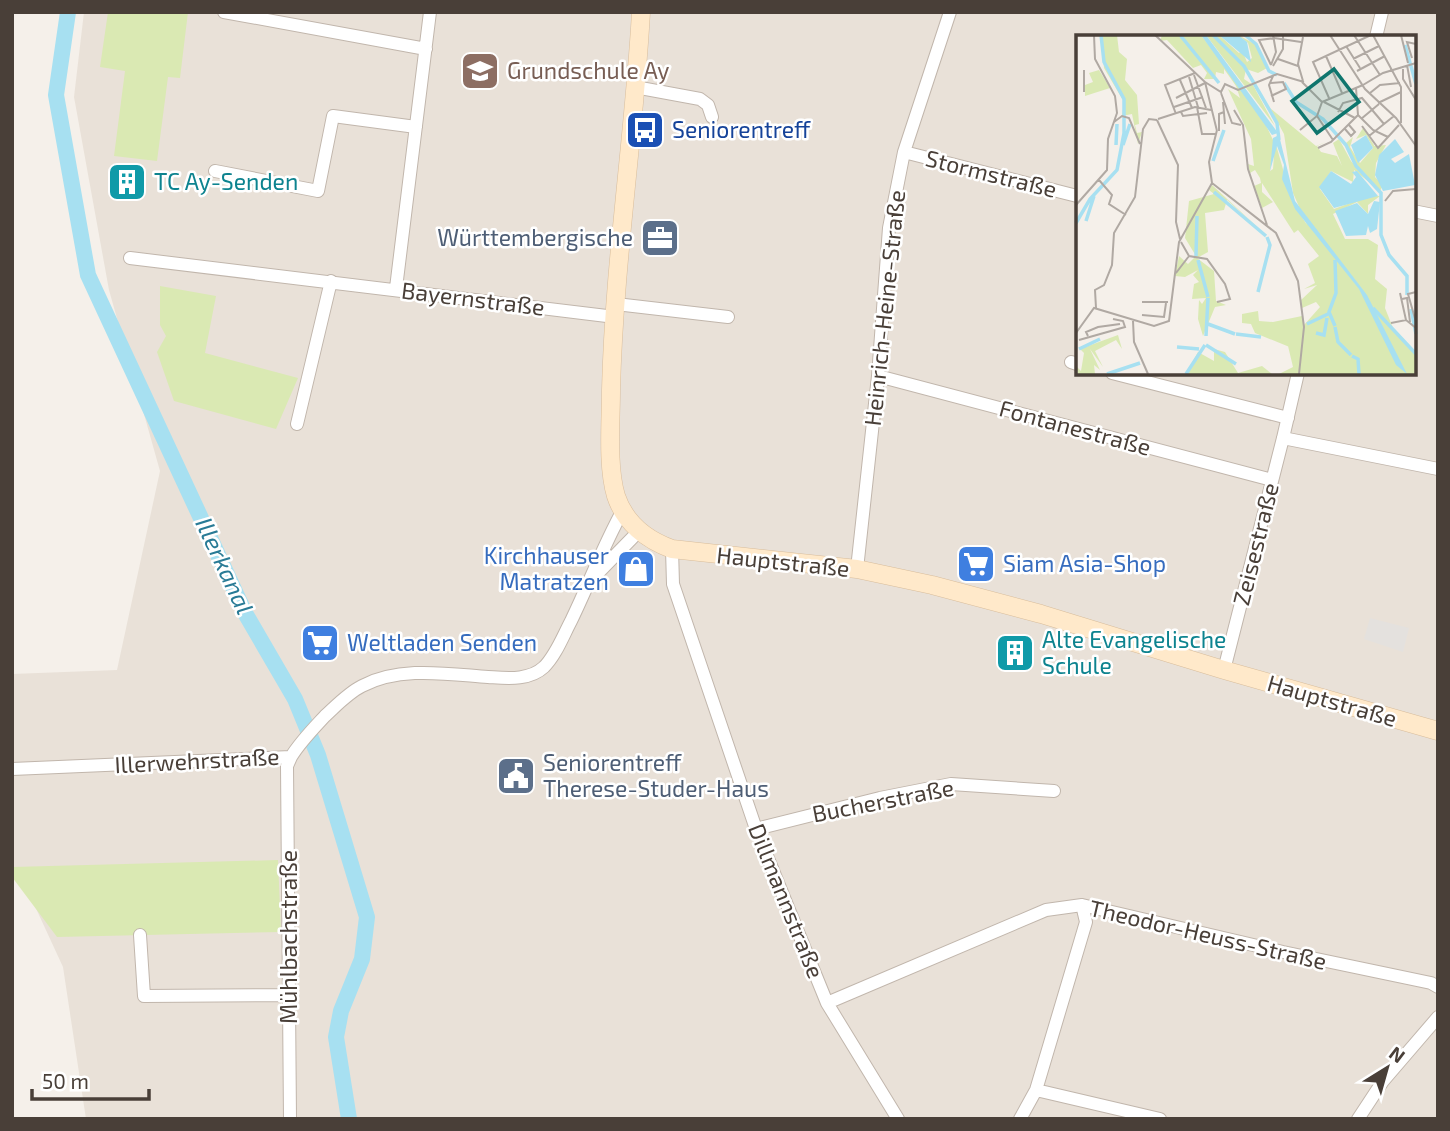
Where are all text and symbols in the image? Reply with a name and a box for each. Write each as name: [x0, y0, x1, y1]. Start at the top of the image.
inset map: [1076, 35, 1415, 374]
school or university icon: Grundschule Ay: [459, 50, 501, 92]
place label: Grundschule Ay: [507, 56, 670, 84]
bus stop icon: Seniorentreff: [624, 109, 666, 151]
place label: Seniorentreff: [672, 115, 811, 143]
street label: Stormstraße: [923, 143, 1060, 203]
building icon: TC Ay-Senden: [106, 161, 148, 203]
place label: TC Ay-Senden: [154, 167, 298, 195]
street label: Heinrich-Heine-Straße: [858, 189, 910, 427]
office icon: Württembergische: [639, 217, 681, 259]
place label: Württembergische: [437, 223, 633, 251]
street label: Bayernstraße: [400, 275, 546, 321]
street label: Fontanestraße: [996, 393, 1154, 461]
street label: Zeisestraße: [1226, 480, 1284, 608]
water label: Illerkanal: [190, 512, 260, 618]
street label: Hauptstraße: [715, 540, 851, 582]
place label: Kirchhauser Matratzen: [484, 541, 609, 595]
supermarket icon: Siam Asia-Shop: [955, 543, 997, 585]
shop icon: Kirchhauser Matratzen: [615, 548, 657, 590]
place label: Siam Asia-Shop: [1003, 549, 1166, 577]
supermarket icon: Weltladen Senden: [299, 622, 341, 664]
place label: Alte Evangelische Schule: [1042, 625, 1226, 679]
place label: Weltladen Senden: [347, 628, 537, 656]
building icon: Alte Evangelische Schule: [994, 632, 1036, 674]
street label: Hauptstraße: [1264, 668, 1400, 732]
street label: Illerwehrstraße: [114, 742, 280, 778]
place label: Seniorentreff Therese-Studer-Haus: [543, 748, 769, 802]
public building icon: Seniorentreff Therese-Studer-Haus: [495, 755, 537, 797]
street label: Bucherstraße: [810, 773, 956, 827]
street label: Dillmannstraße: [743, 819, 831, 982]
street label: Mühlbachstraße: [274, 850, 302, 1024]
street label: Theodor-Heuss-Straße: [1087, 893, 1329, 975]
north arrow: [1352, 1033, 1422, 1103]
text: N: [1385, 1041, 1410, 1067]
scale bar: [32, 1058, 149, 1102]
text: 50 m: [42, 1068, 89, 1093]

